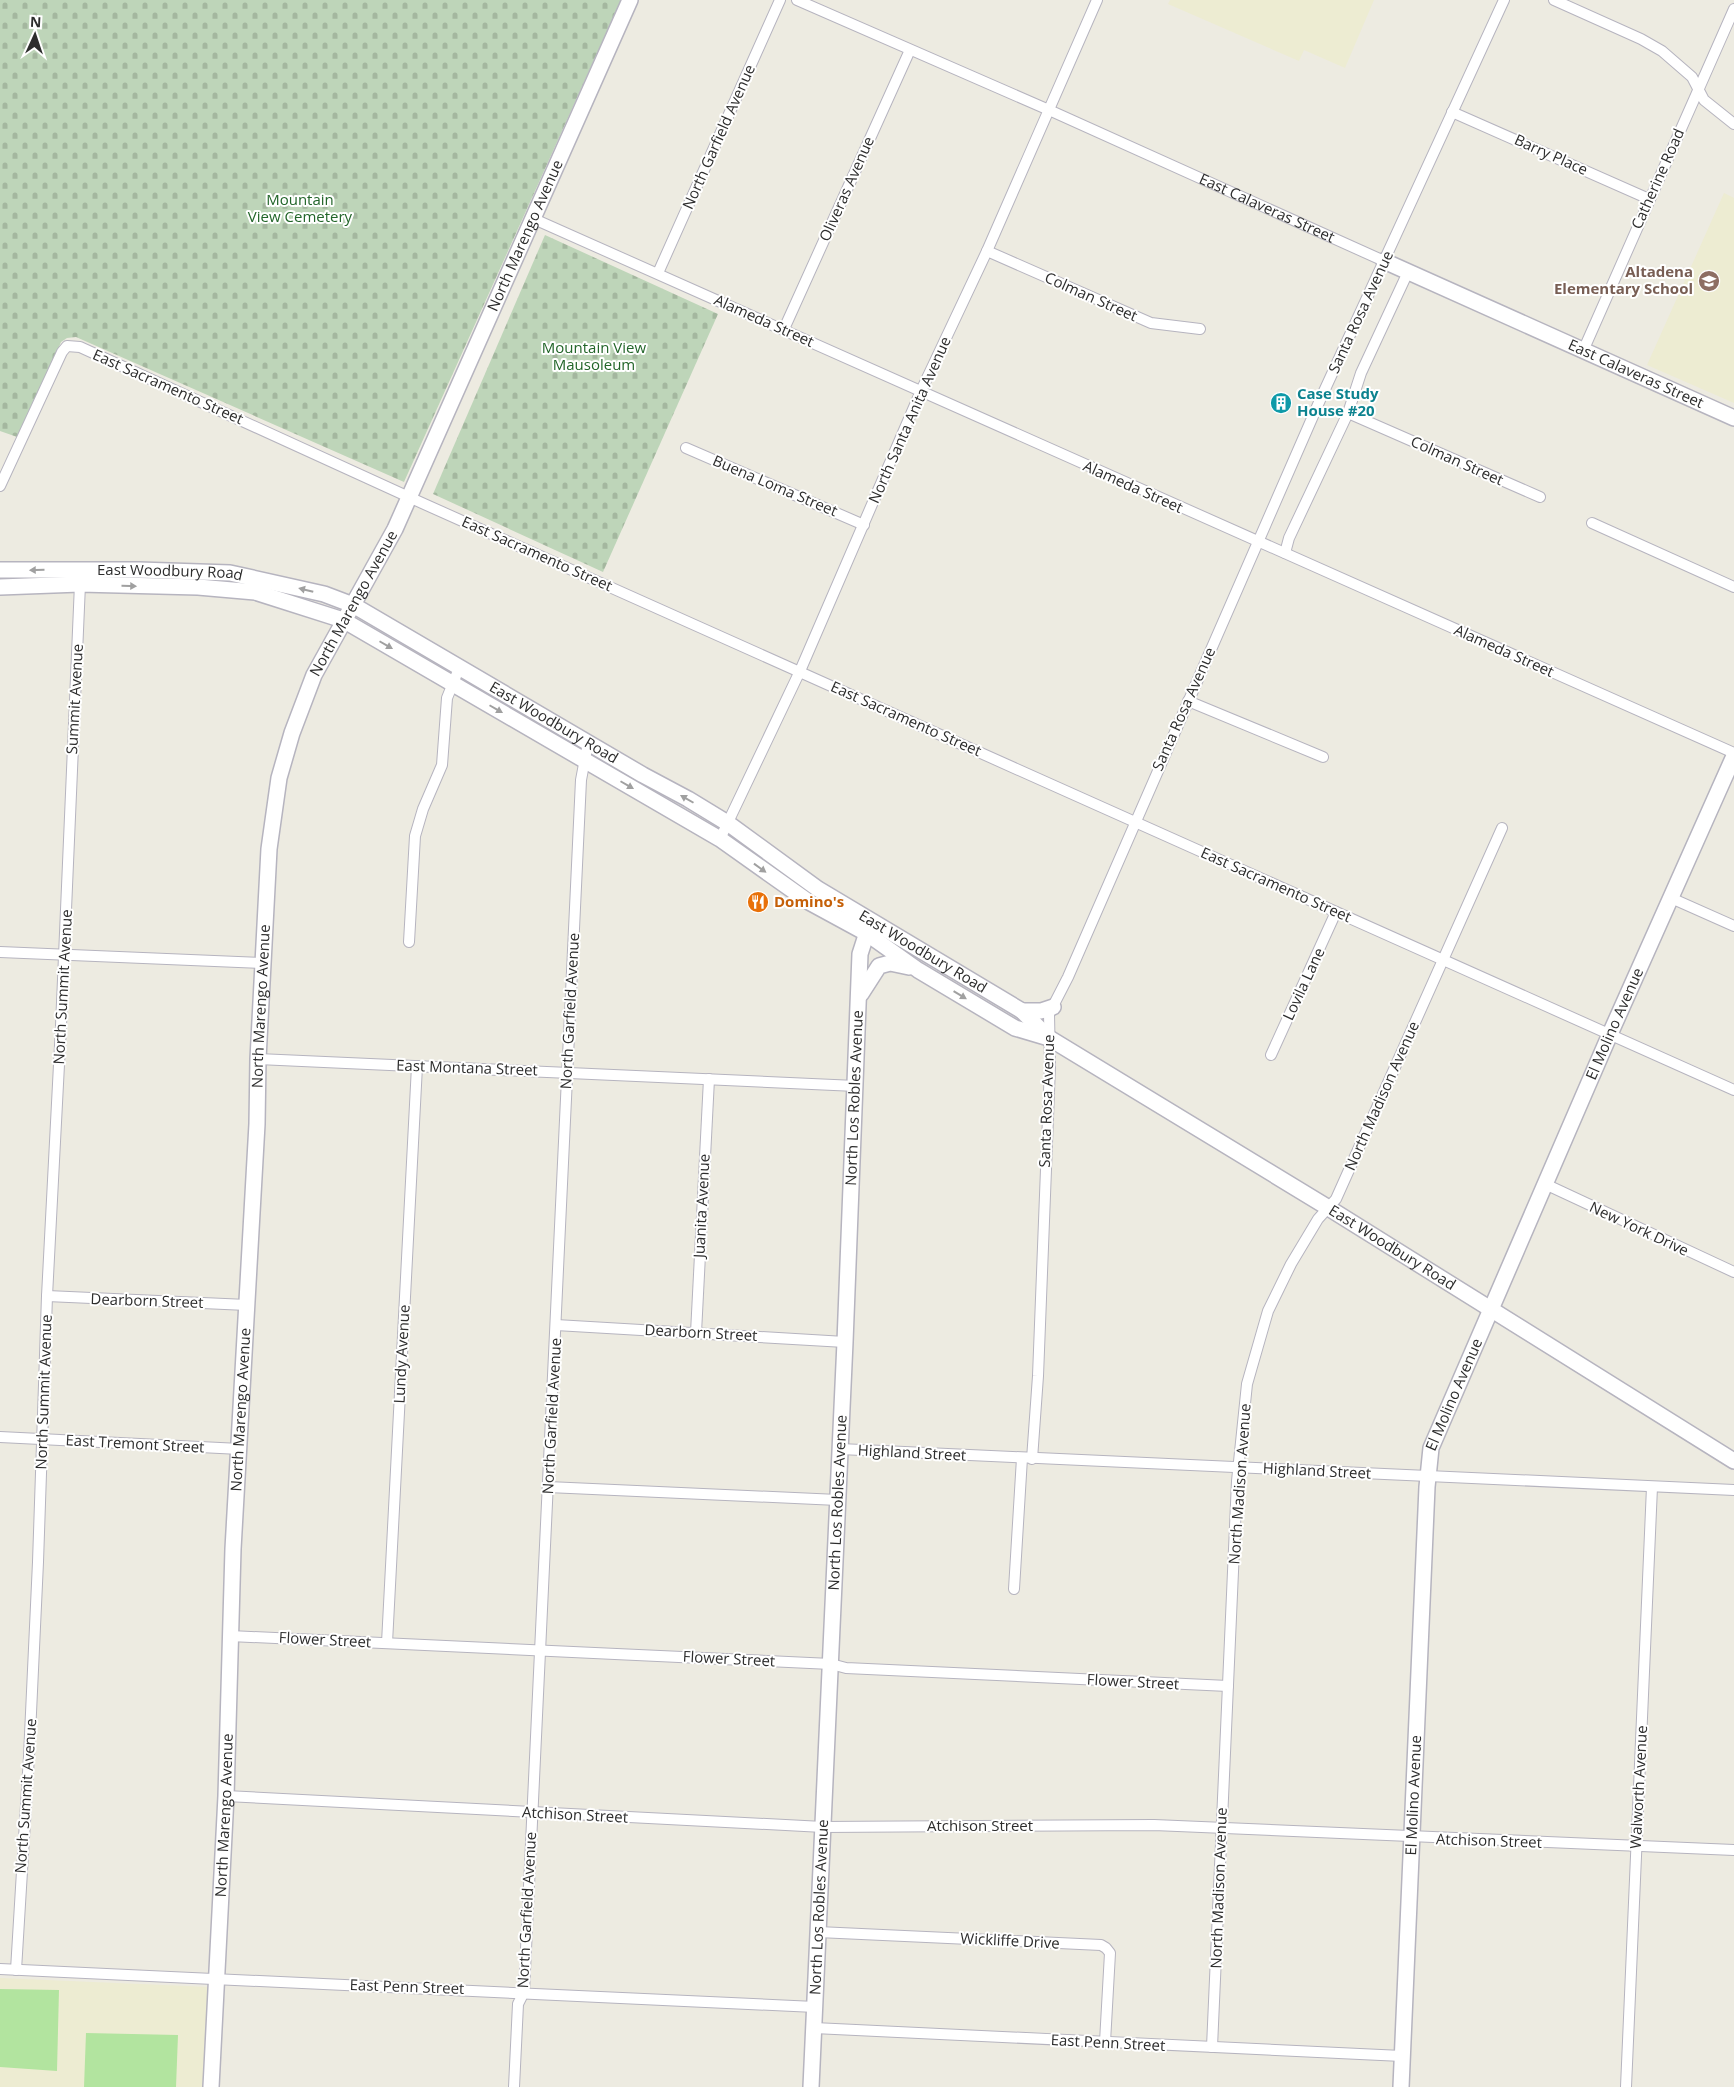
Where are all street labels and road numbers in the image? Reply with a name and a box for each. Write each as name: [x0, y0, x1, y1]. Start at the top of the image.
street label: North Garfield Avenue: [677, 61, 759, 212]
street label: Catherine Road: [1626, 125, 1688, 232]
street label: Barry Place: [1512, 129, 1591, 179]
street label: Oliveras Avenue: [814, 133, 878, 244]
street label: North Marengo Avenue: [482, 156, 567, 314]
street label: East Calaveras Street: [1196, 168, 1338, 247]
street label: Santa Rosa Avenue: [1323, 247, 1397, 376]
street label: Colman Street: [1042, 267, 1141, 325]
street label: Alameda Street: [711, 289, 817, 351]
street label: North Santa Anita Avenue: [863, 333, 955, 506]
street label: East Calaveras Street: [1565, 334, 1707, 412]
street label: East Sacramento Street: [90, 344, 247, 428]
street label: Colman Street: [1408, 431, 1507, 489]
street label: Buena Loma Street: [710, 450, 841, 520]
street label: Alameda Street: [1080, 455, 1186, 517]
street label: East Sacramento Street: [459, 511, 616, 595]
street label: North Marengo Avenue: [304, 526, 401, 679]
street label: East Woodbury Road: [97, 559, 245, 585]
street label: Alameda Street: [1451, 619, 1557, 681]
street label: Summit Avenue: [61, 643, 87, 755]
street label: Santa Rosa Avenue: [1147, 644, 1219, 774]
street label: East Woodbury Road: [486, 676, 622, 767]
street label: East Sacramento Street: [828, 676, 985, 760]
street label: East Sacramento Street: [1198, 842, 1355, 926]
street label: East Woodbury Road: [856, 905, 991, 997]
street label: North Summit Avenue: [48, 909, 76, 1065]
street label: North Marengo Avenue: [247, 924, 274, 1088]
street label: North Garfield Avenue: [555, 932, 583, 1090]
street label: Lovila Lane: [1278, 944, 1329, 1023]
street label: El Molino Avenue: [1580, 964, 1647, 1083]
street label: North Los Robles Avenue: [840, 1010, 867, 1186]
street label: North Madison Avenue: [1339, 1018, 1423, 1173]
street label: Santa Rosa Avenue: [1034, 1034, 1058, 1168]
street label: East Montana Street: [396, 1055, 538, 1079]
street label: Juanita Avenue: [688, 1153, 714, 1261]
street label: New York Drive: [1587, 1196, 1692, 1260]
street label: East Woodbury Road: [1325, 1200, 1460, 1294]
street label: Dearborn Street: [90, 1288, 204, 1312]
street label: Lundy Avenue: [388, 1304, 414, 1404]
street label: North Summit Avenue: [30, 1314, 56, 1470]
street label: Dearborn Street: [644, 1319, 758, 1345]
street label: North Marengo Avenue: [225, 1327, 254, 1492]
street label: El Molino Avenue: [1420, 1335, 1486, 1453]
street label: North Garfield Avenue: [537, 1337, 565, 1495]
street label: North Madison Avenue: [1223, 1403, 1255, 1565]
street label: North Los Robles Avenue: [823, 1414, 851, 1591]
street label: East Tremont Street: [65, 1429, 205, 1457]
street label: Highland Street: [857, 1439, 967, 1465]
street label: Highland Street: [1262, 1457, 1372, 1483]
street label: Flower Street: [278, 1627, 372, 1651]
street label: Flower Street: [682, 1646, 776, 1670]
street label: Flower Street: [1086, 1669, 1180, 1693]
street label: North Summit Avenue: [10, 1718, 40, 1874]
street label: Walworth Avenue: [1625, 1725, 1651, 1849]
street label: North Marengo Avenue: [210, 1733, 237, 1898]
street label: El Molino Avenue: [1400, 1735, 1425, 1856]
street label: Atchison Street: [522, 1801, 629, 1827]
street label: North Madison Avenue: [1205, 1807, 1231, 1969]
street label: Atchison Street: [927, 1815, 1033, 1835]
street label: North Los Robles Avenue: [804, 1819, 832, 1995]
street label: Atchison Street: [1436, 1828, 1542, 1852]
street label: North Garfield Avenue: [512, 1831, 540, 1989]
street label: Wickliffe Drive: [960, 1927, 1060, 1953]
street label: East Penn Street: [349, 1974, 465, 1998]
street label: East Penn Street: [1050, 2029, 1166, 2055]

